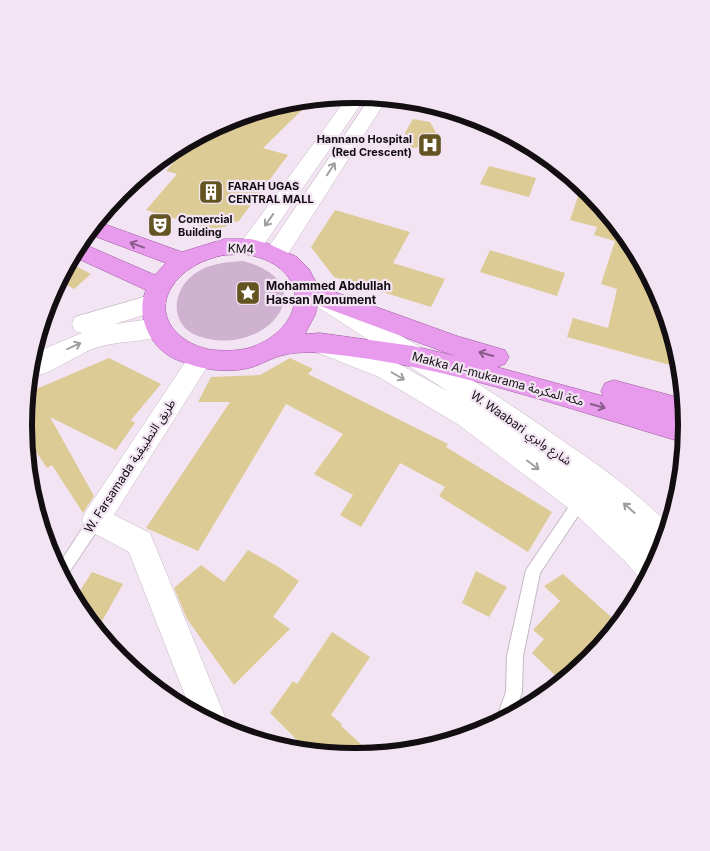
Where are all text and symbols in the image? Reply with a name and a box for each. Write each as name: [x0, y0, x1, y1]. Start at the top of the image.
place label: Hannano Hospital (Red Crescent): [317, 132, 412, 159]
hospital icon: Hannano Hospital (Red Crescent): [417, 132, 443, 158]
one-way arrow: [327, 163, 337, 177]
building icon: FARAH UGAS CENTRAL MALL: [198, 179, 224, 205]
place label: FARAH UGAS CENTRAL MALL: [228, 179, 314, 206]
theatre icon: Comercial Building: [147, 212, 173, 238]
place label: Comercial Building: [178, 212, 233, 239]
one-way arrow: [264, 213, 274, 227]
one-way arrow: [130, 240, 145, 249]
street label: KM4: [227, 240, 255, 257]
place label: Mohammed Abdullah Hassan Monument: [266, 278, 391, 307]
place icon: Mohammed Abdullah Hassan Monument: [235, 280, 261, 306]
one-way arrow: [66, 341, 81, 351]
street label: Makka Al-mukarama مكة المكرمة: [411, 348, 586, 409]
one-way arrow: [479, 349, 495, 359]
one-way arrow: [390, 371, 404, 381]
street label: W. Waabari شارع وابري: [466, 387, 575, 470]
street label: W. Farsamada طريق التطبيقية: [81, 396, 179, 536]
one-way arrow: [590, 402, 606, 412]
one-way arrow: [526, 460, 540, 470]
one-way arrow: [622, 502, 635, 514]

